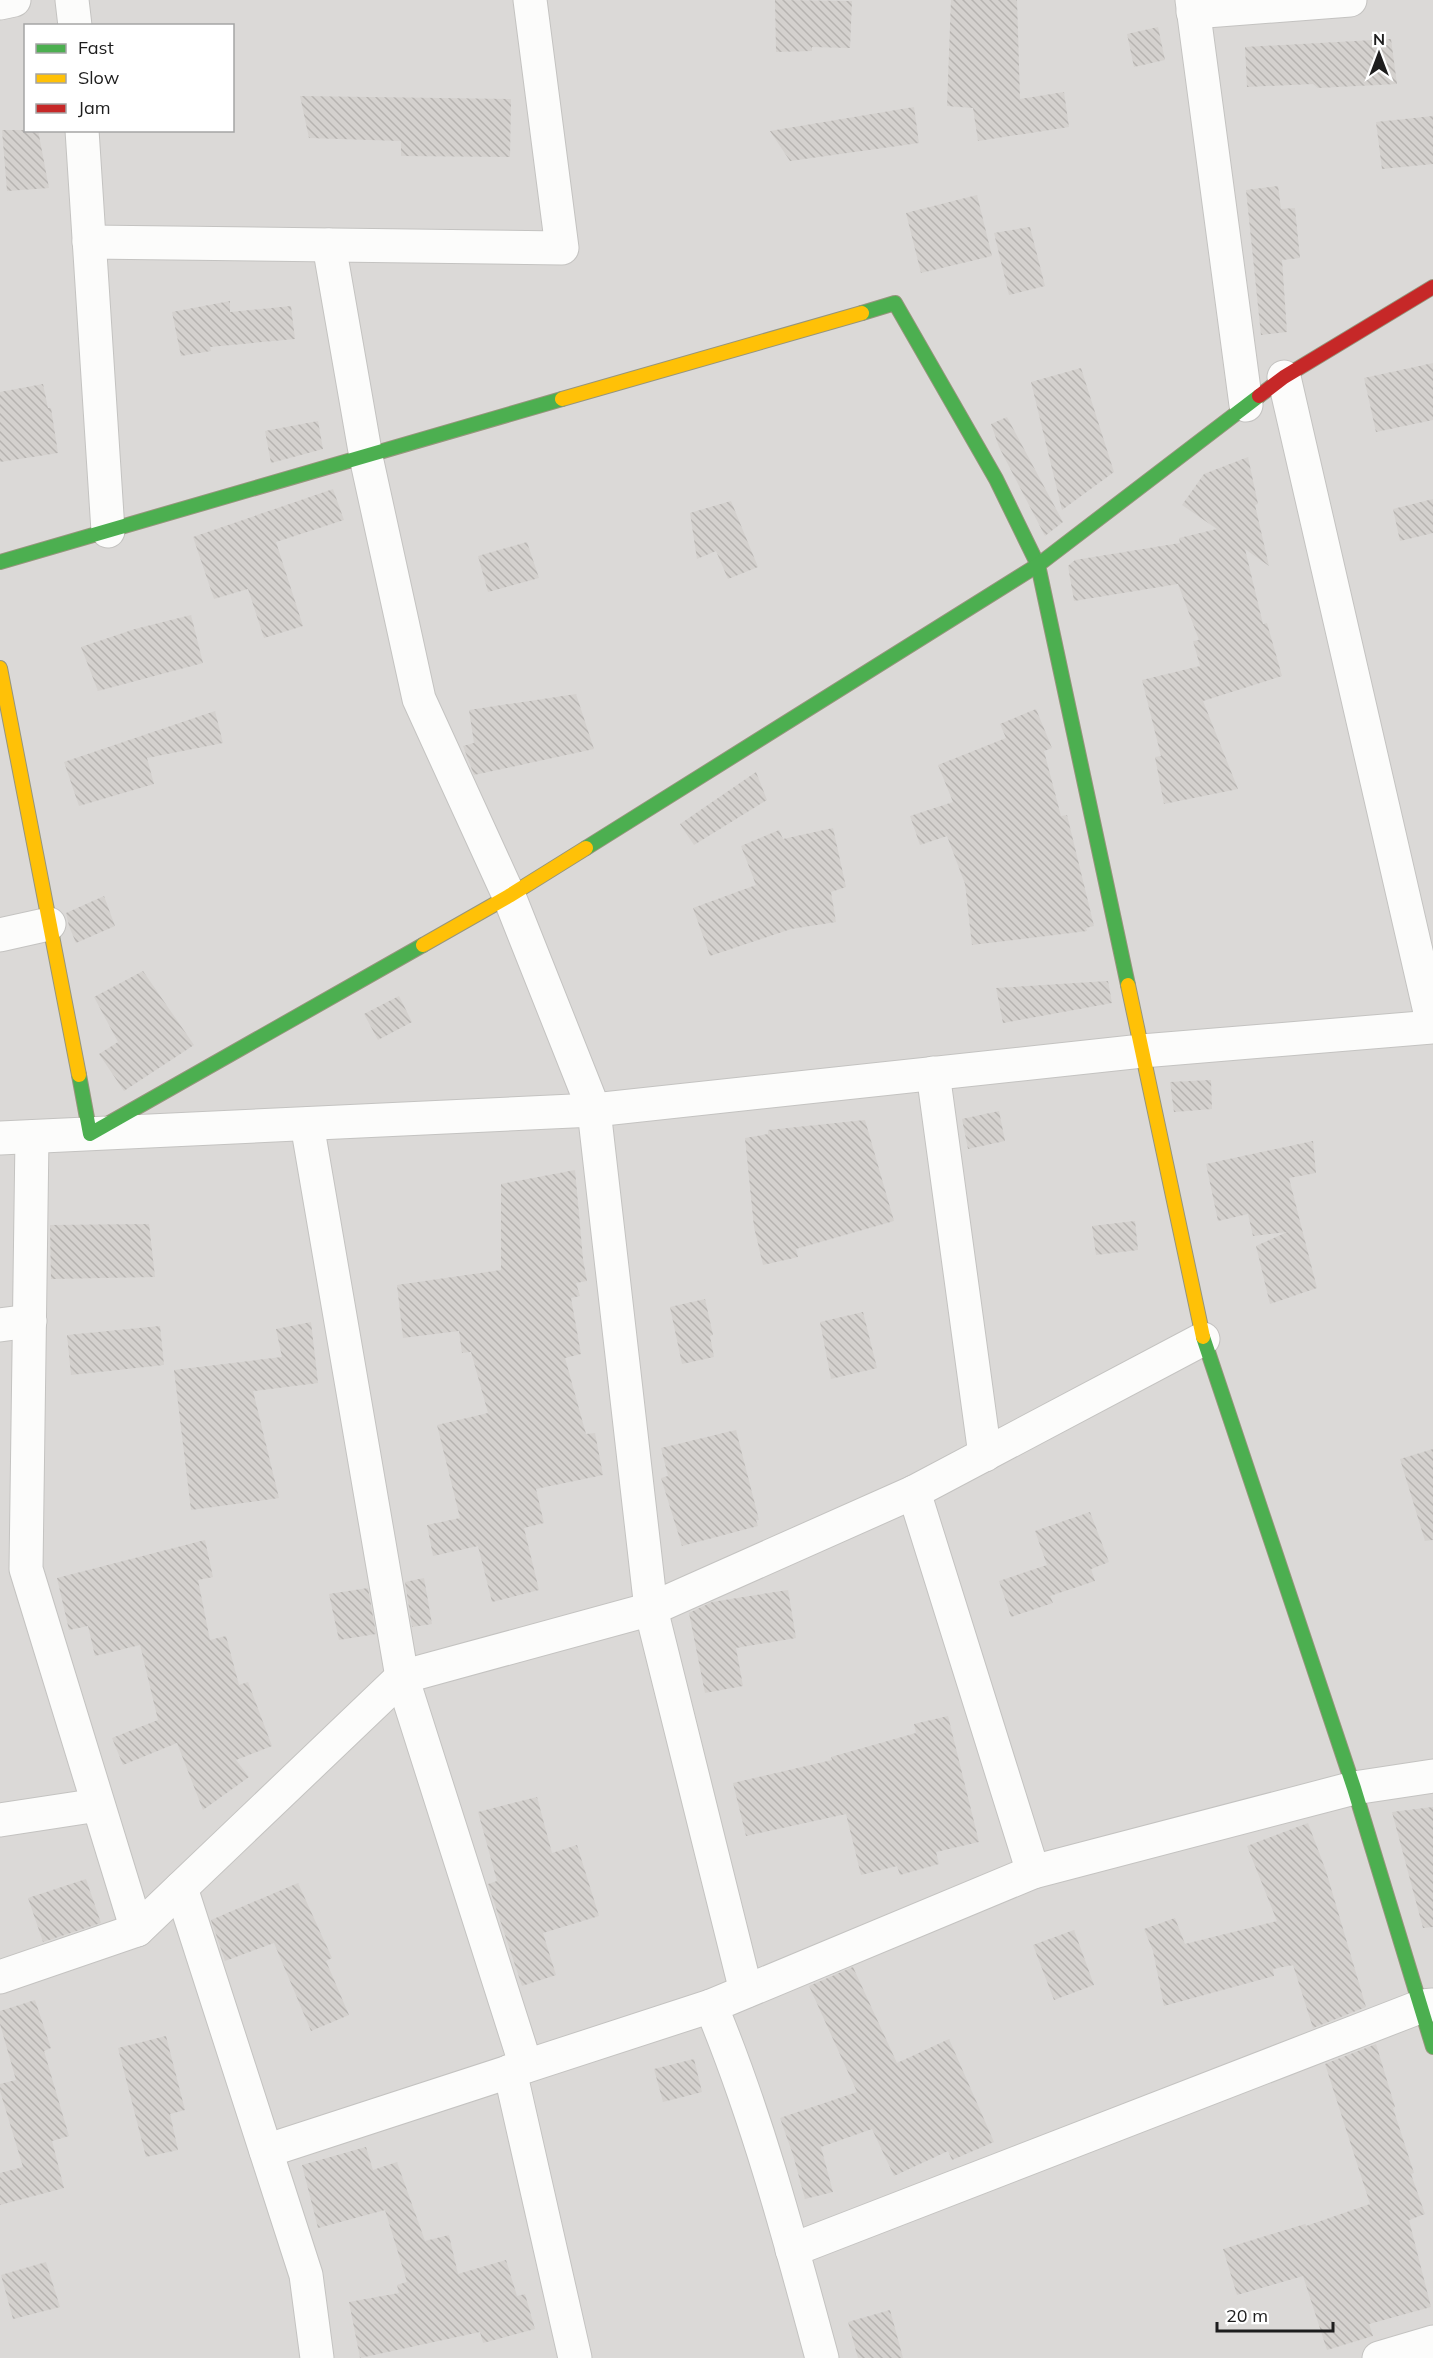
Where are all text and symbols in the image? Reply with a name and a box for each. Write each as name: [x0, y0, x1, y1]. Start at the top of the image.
legend: [24, 24, 234, 132]
north arrow: [1349, 24, 1409, 84]
text: N: [1373, 29, 1385, 49]
text: Fast: [78, 36, 114, 59]
text: Slow: [78, 66, 120, 89]
text: Jam: [78, 96, 111, 119]
scale bar: [1217, 2295, 1332, 2333]
text: 20 m: [1226, 2304, 1268, 2327]

